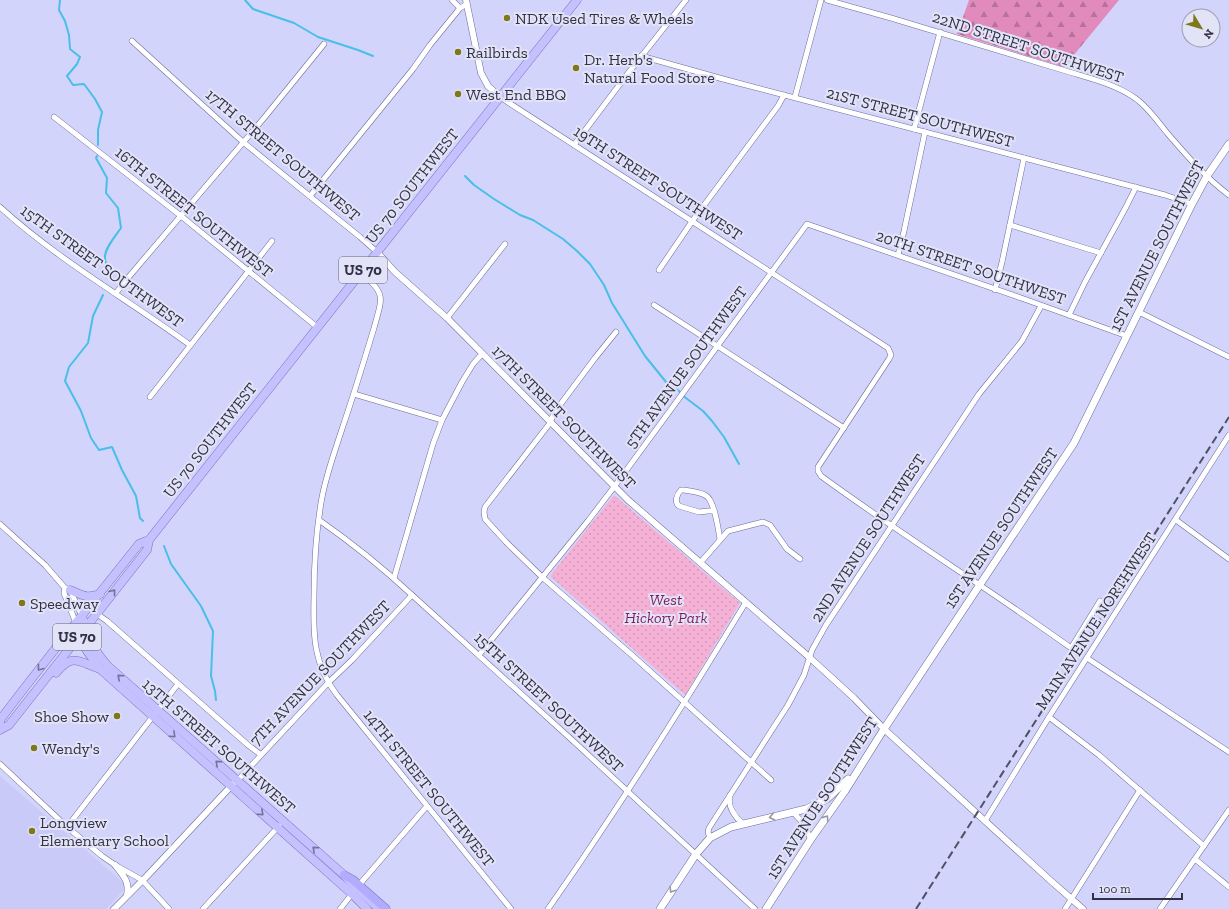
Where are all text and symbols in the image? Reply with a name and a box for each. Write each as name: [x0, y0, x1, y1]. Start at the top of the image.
street label: 22ND STREET SOUTHWEST: [930, 7, 1126, 87]
north arrow: [1181, 8, 1221, 48]
place label: NDK Used Tires & Wheels: [515, 9, 694, 28]
marker: NDK Used Tires & Wheels: [502, 13, 512, 23]
text: N: [1200, 27, 1216, 42]
place label: Railbirds: [466, 43, 528, 62]
marker: Railbirds: [453, 47, 463, 57]
place label: Dr. Herb's Natural Food Store: [584, 50, 715, 87]
marker: Dr. Herb's Natural Food Store: [571, 63, 581, 73]
street label: 21ST STREET SOUTHWEST: [824, 83, 1016, 151]
street label: 17TH STREET SOUTHWEST: [202, 85, 364, 225]
place label: West End BBQ: [466, 85, 567, 104]
marker: West End BBQ: [453, 89, 463, 99]
street label: 19TH STREET SOUTHWEST: [570, 121, 746, 245]
street label: US 70 SOUTHWEST: [361, 125, 463, 247]
street label: 16TH STREET SOUTHWEST: [111, 143, 277, 281]
street label: 1ST AVENUE SOUTHWEST: [1106, 157, 1208, 335]
street label: 15TH STREET SOUTHWEST: [17, 200, 187, 332]
street label: 20TH STREET SOUTHWEST: [874, 226, 1069, 309]
road number: US 70: [339, 257, 387, 283]
street label: 5TH AVENUE SOUTHWEST: [621, 282, 751, 451]
street label: 17TH STREET SOUTHWEST: [488, 341, 640, 493]
street label: US 70 SOUTHWEST: [159, 379, 261, 501]
street label: 1ST AVENUE SOUTHWEST: [940, 444, 1062, 612]
street label: 2ND AVENUE SOUTHWEST: [807, 450, 929, 625]
street label: MAIN AVENUE NORTHWEST: [1031, 529, 1161, 713]
one-way arrow: [109, 590, 116, 597]
park label: West Hickory Park: [624, 590, 708, 627]
place label: Speedway: [30, 594, 100, 613]
street label: 7TH AVENUE SOUTHWEST: [246, 596, 394, 750]
marker: Speedway: [17, 598, 27, 608]
road number: US 70: [53, 624, 101, 650]
street label: 15TH STREET SOUTHWEST: [471, 628, 627, 776]
one-way arrow: [38, 663, 45, 670]
one-way arrow: [117, 674, 125, 682]
street label: 13TH STREET SOUTHWEST: [139, 674, 299, 818]
street label: 14TH STREET SOUTHWEST: [360, 706, 498, 871]
place label: Shoe Show: [34, 707, 110, 726]
marker: Shoe Show: [112, 711, 122, 721]
street label: 1ST AVENUE SOUTHWEST: [763, 713, 882, 883]
one-way arrow: [168, 730, 176, 738]
place label: Wendy's: [42, 739, 100, 758]
marker: Wendy's: [29, 743, 39, 753]
one-way arrow: [215, 761, 222, 768]
one-way arrow: [256, 808, 263, 815]
place label: Longview Elementary School: [40, 813, 169, 850]
one-way arrow: [769, 813, 775, 821]
one-way arrow: [821, 815, 829, 822]
marker: Longview Elementary School: [27, 826, 37, 836]
one-way arrow: [312, 847, 320, 854]
scale bar: [1093, 875, 1182, 901]
text: 100 m: [1099, 882, 1131, 896]
one-way arrow: [670, 886, 677, 893]

